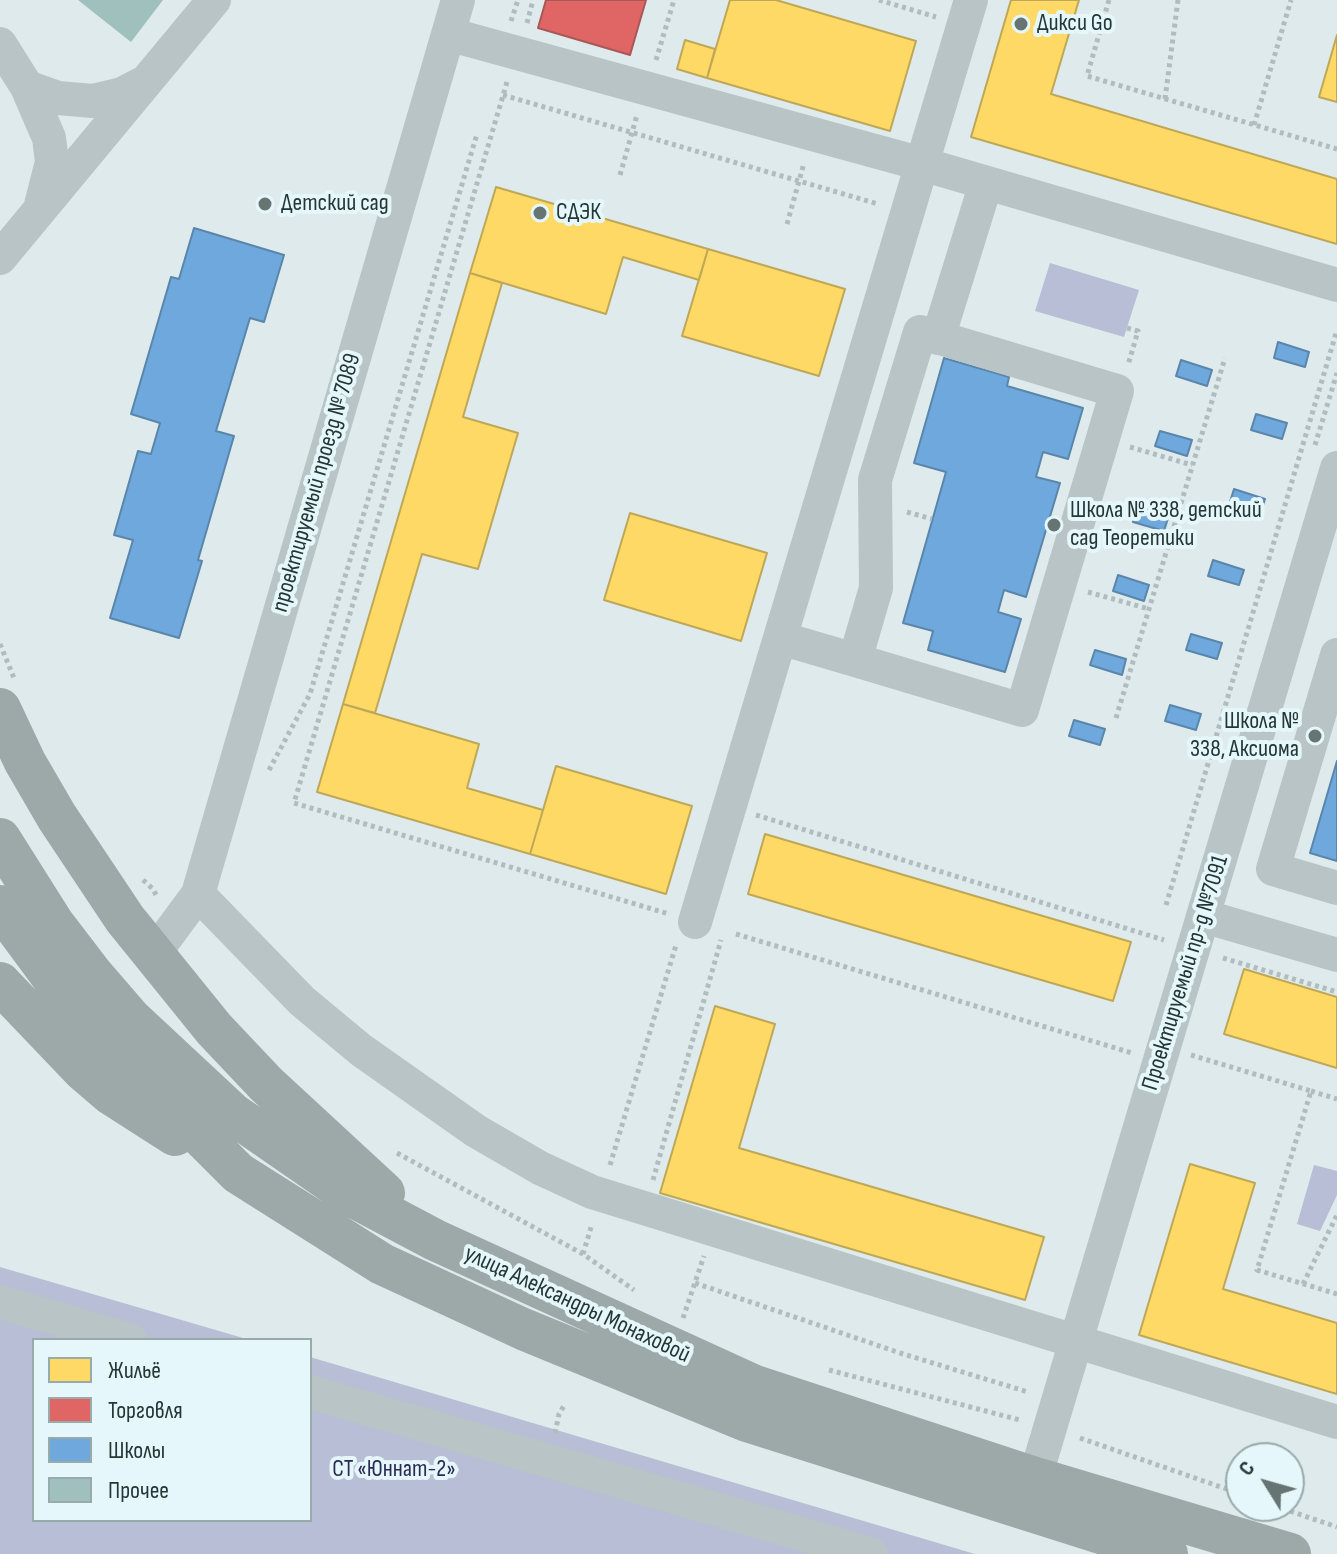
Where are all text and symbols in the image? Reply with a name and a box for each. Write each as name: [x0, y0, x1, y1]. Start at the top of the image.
place label: Дикси Go: [1037, 10, 1113, 38]
marker: Дикси Go: [1012, 15, 1030, 33]
place label: Детский сад: [281, 190, 389, 218]
marker: Детский сад: [256, 195, 274, 213]
place label: СДЭК: [556, 199, 601, 227]
marker: СДЭК: [531, 204, 549, 222]
street label: проектируемый проезд № 7089: [266, 350, 368, 616]
place label: Школа № 338, детский сад Теоретики: [1070, 497, 1262, 553]
marker: Школа № 338, детский сад Теоретики: [1045, 516, 1063, 534]
place label: Школа № 338, Аксиома: [1190, 708, 1299, 764]
marker: Школа № 338, Аксиома: [1306, 727, 1324, 745]
street label: Проектируемый пр-д №7091: [1137, 852, 1235, 1094]
street label: улица Александры Монаховой: [459, 1240, 695, 1370]
legend: [32, 1338, 312, 1522]
text: Жильё: [108, 1356, 161, 1385]
text: Торговля: [108, 1396, 183, 1425]
text: Школы: [108, 1436, 165, 1465]
north arrow: [1225, 1442, 1305, 1522]
park label: СТ «Юннат-2»: [332, 1456, 456, 1484]
text: С: [1233, 1456, 1261, 1481]
text: Прочее: [108, 1476, 169, 1505]

